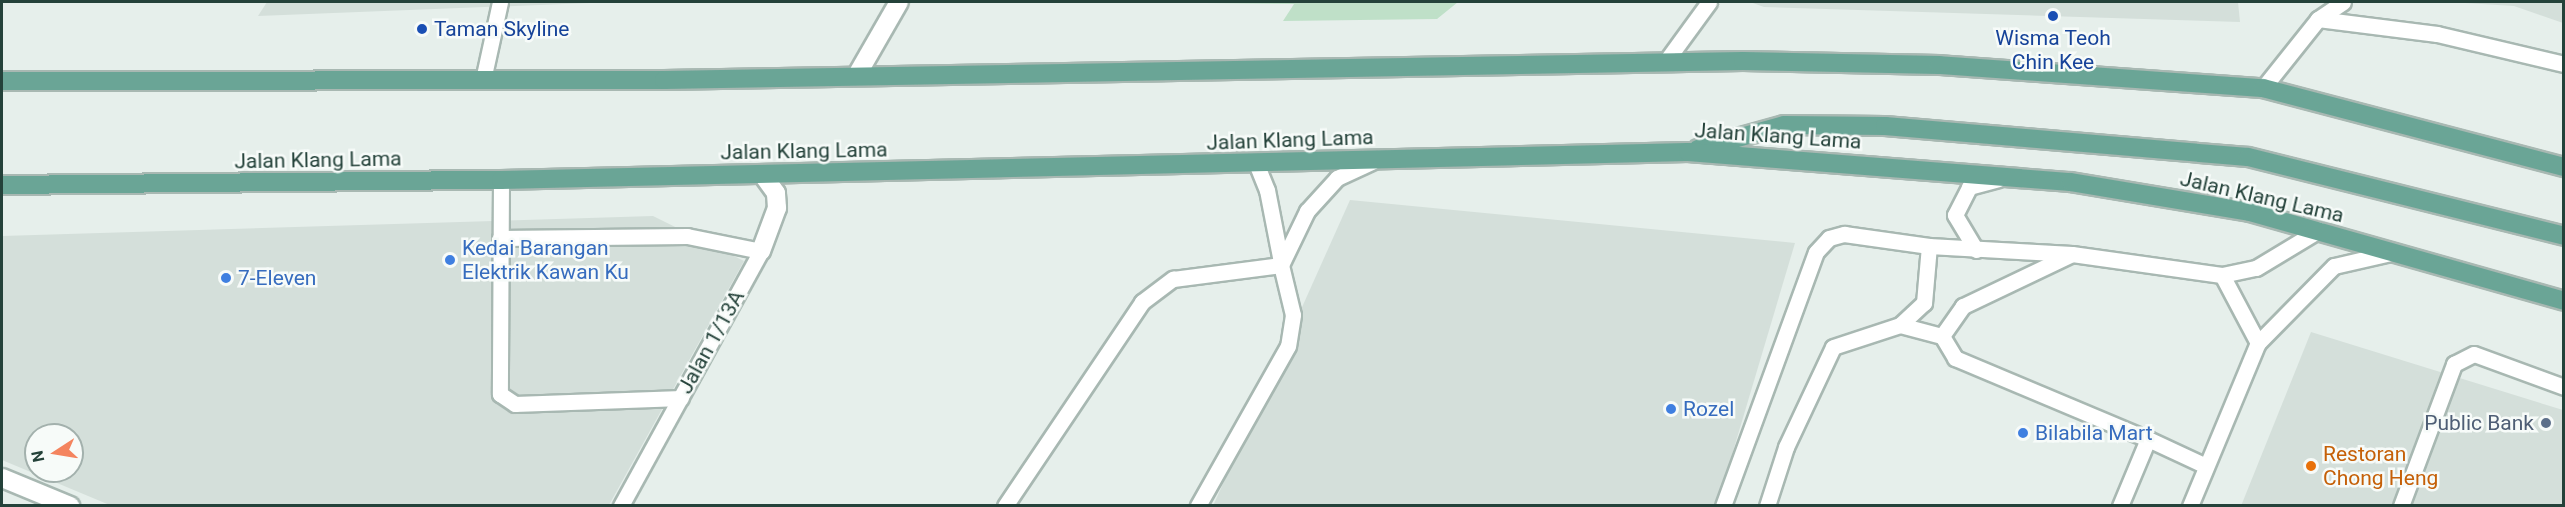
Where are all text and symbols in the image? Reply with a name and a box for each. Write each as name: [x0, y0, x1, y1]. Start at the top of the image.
marker: Wisma Teoh Chin Kee: [2046, 9, 2060, 23]
place label: Taman Skyline: [434, 16, 569, 42]
marker: Taman Skyline: [415, 22, 429, 36]
place label: Wisma Teoh Chin Kee: [1995, 25, 2111, 75]
street label: Jalan Klang Lama: [1694, 118, 1862, 154]
street label: Jalan Klang Lama: [1206, 124, 1374, 156]
street label: Jalan Klang Lama: [720, 137, 888, 165]
street label: Jalan Klang Lama: [234, 146, 402, 174]
street label: Jalan Klang Lama: [2178, 166, 2346, 228]
place label: Kedai Barangan Elektrik Kawan Ku: [462, 235, 629, 285]
marker: Kedai Barangan Elektrik Kawan Ku: [443, 253, 457, 267]
place label: 7-Eleven: [238, 265, 316, 291]
marker: 7-Eleven: [219, 271, 233, 285]
street label: Jalan 1/13A: [672, 286, 750, 398]
place label: Rozel: [1683, 396, 1734, 422]
marker: Rozel: [1664, 402, 1678, 416]
place label: Public Bank: [2424, 410, 2534, 436]
marker: Public Bank: [2539, 416, 2553, 430]
place label: Bilabila Mart: [2035, 420, 2153, 446]
north arrow: [24, 423, 84, 483]
marker: Bilabila Mart: [2016, 426, 2030, 440]
place label: Restoran Chong Heng: [2323, 441, 2438, 491]
text: N: [27, 449, 48, 464]
marker: Restoran Chong Heng: [2304, 459, 2318, 473]

